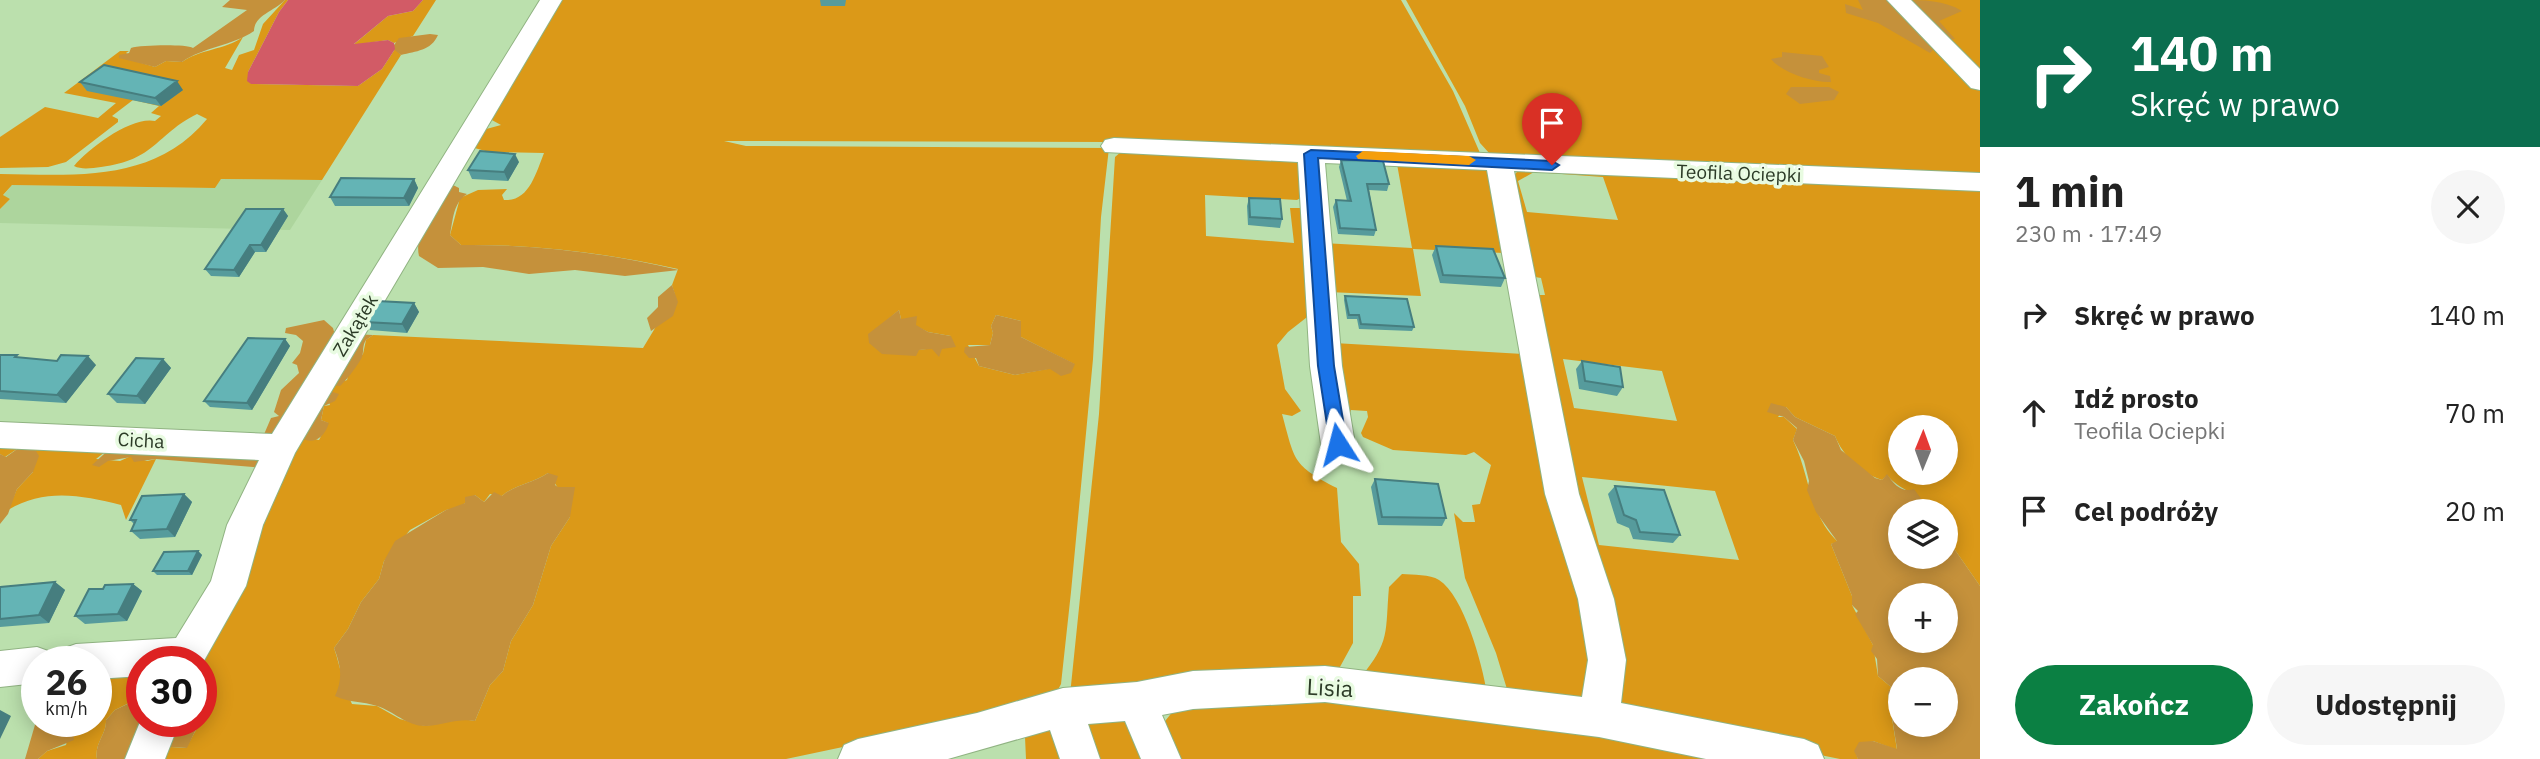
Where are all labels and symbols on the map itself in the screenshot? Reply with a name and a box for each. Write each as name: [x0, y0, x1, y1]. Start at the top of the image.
pin: [1522, 93, 1582, 165]
street label: Teofila Ociepki: [1676, 159, 1802, 187]
street label: Zakątek: [327, 290, 383, 360]
position arrow: [1301, 407, 1375, 481]
north arrow: [1888, 415, 1958, 485]
street label: Cicha: [117, 427, 165, 453]
speed limit sign: 30: [126, 646, 217, 737]
street label: Lisia: [1306, 671, 1354, 703]

